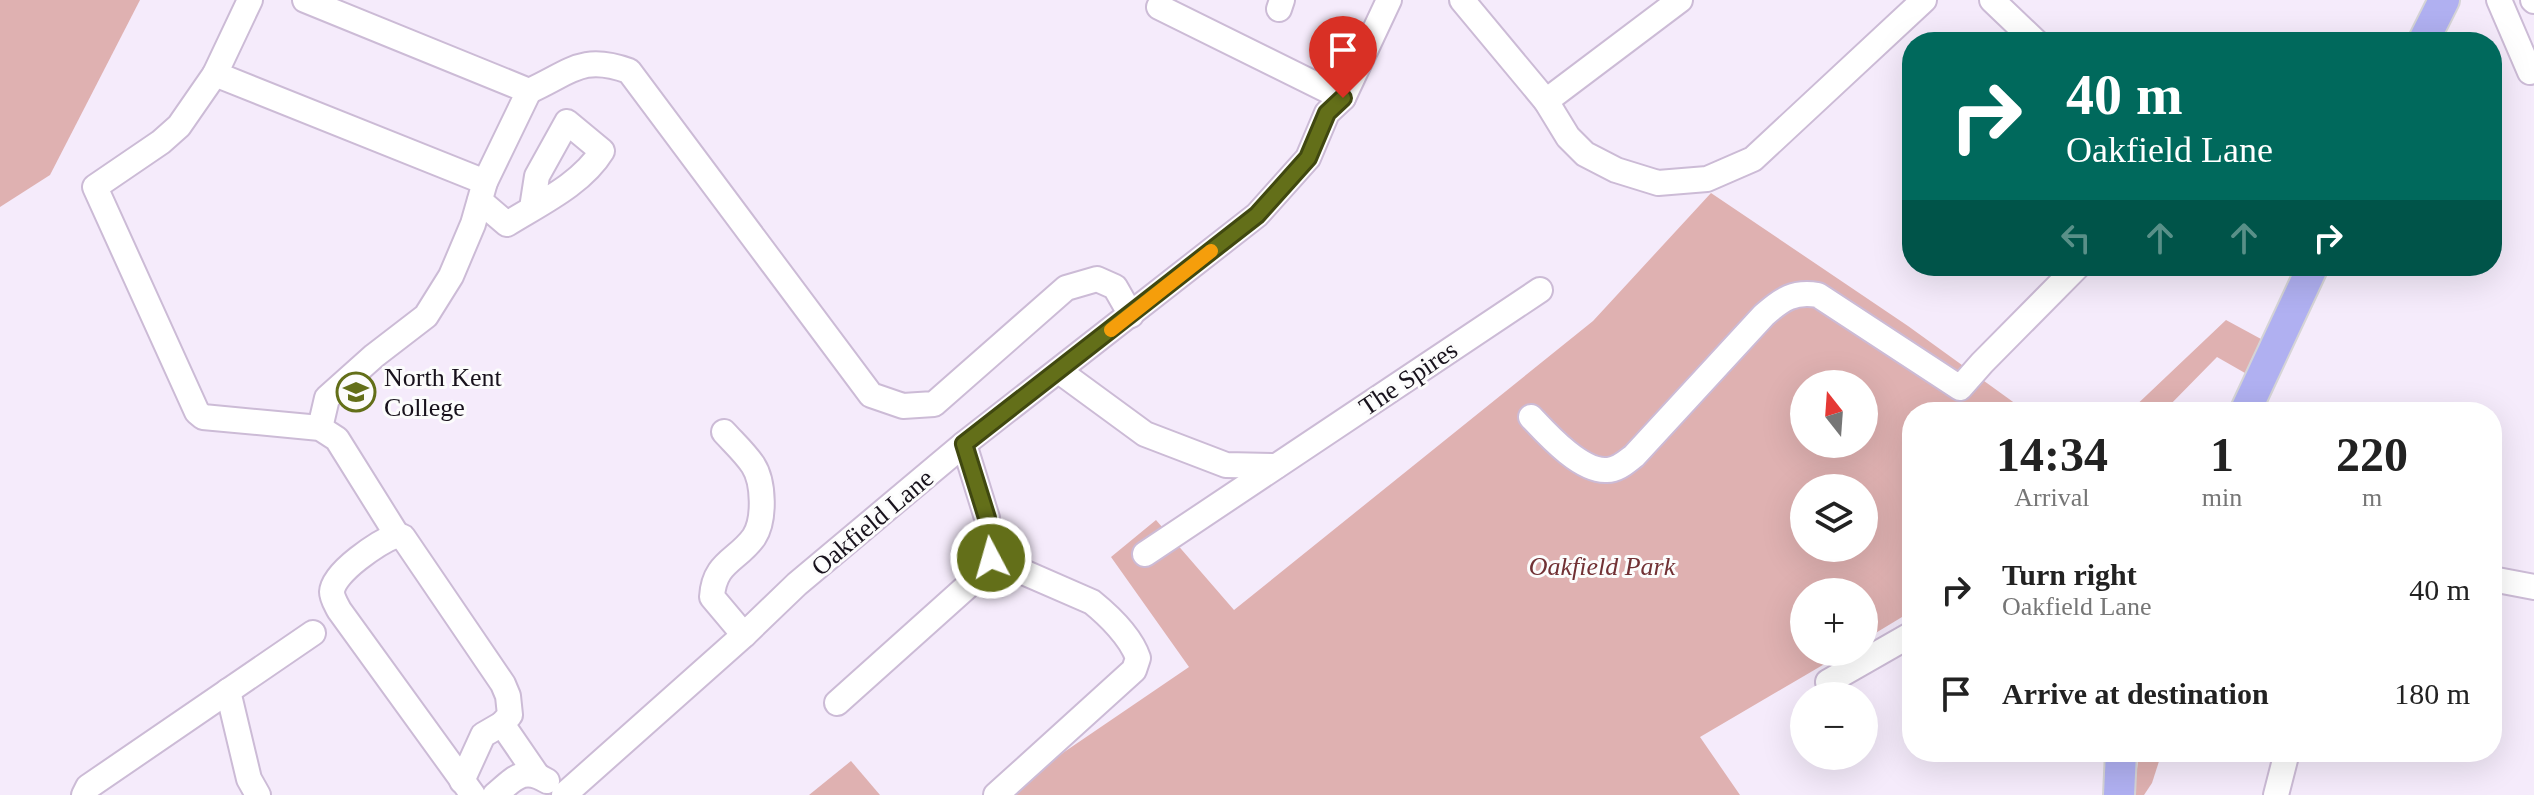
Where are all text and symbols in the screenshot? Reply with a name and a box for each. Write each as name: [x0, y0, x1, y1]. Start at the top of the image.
pin: [1309, 16, 1377, 98]
icon: arrive: [1321, 28, 1365, 72]
icon: right: [1934, 64, 2038, 168]
text: 40 m: [2066, 64, 2183, 126]
text: Oakfield Lane: [2066, 130, 2273, 170]
icon: left: [2054, 216, 2098, 260]
icon: ahead: [2138, 216, 2182, 260]
icon: ahead: [2222, 216, 2266, 260]
icon: right: [2306, 216, 2350, 260]
street label: The Spires: [1354, 335, 1463, 422]
place label: North Kent College: [384, 363, 502, 422]
north arrow: [1790, 370, 1878, 458]
map controls: [1790, 370, 1878, 770]
school or university icon: North Kent College: [335, 371, 377, 413]
text: 14:34: [1996, 428, 2108, 481]
text: 1: [2210, 428, 2234, 481]
text: 220: [2336, 428, 2408, 481]
street label: Oakfield Lane: [806, 463, 939, 582]
button: layers: [1790, 474, 1878, 562]
text: Arrival: [2014, 483, 2089, 512]
text: min: [2202, 483, 2242, 512]
text: m: [2362, 483, 2382, 512]
position arrow: [949, 516, 1033, 600]
park label: Oakfield Park: [1529, 552, 1676, 581]
text: Turn right: [2002, 558, 2137, 591]
icon: right: [1934, 568, 1978, 612]
text: 40 m: [2409, 573, 2470, 606]
button: +: [1790, 578, 1878, 666]
text: Oakfield Lane: [2002, 592, 2151, 621]
icon: arrive: [1934, 672, 1978, 716]
text: Arrive at destination: [2002, 677, 2269, 710]
text: 180 m: [2394, 677, 2470, 710]
button: −: [1790, 682, 1878, 770]

